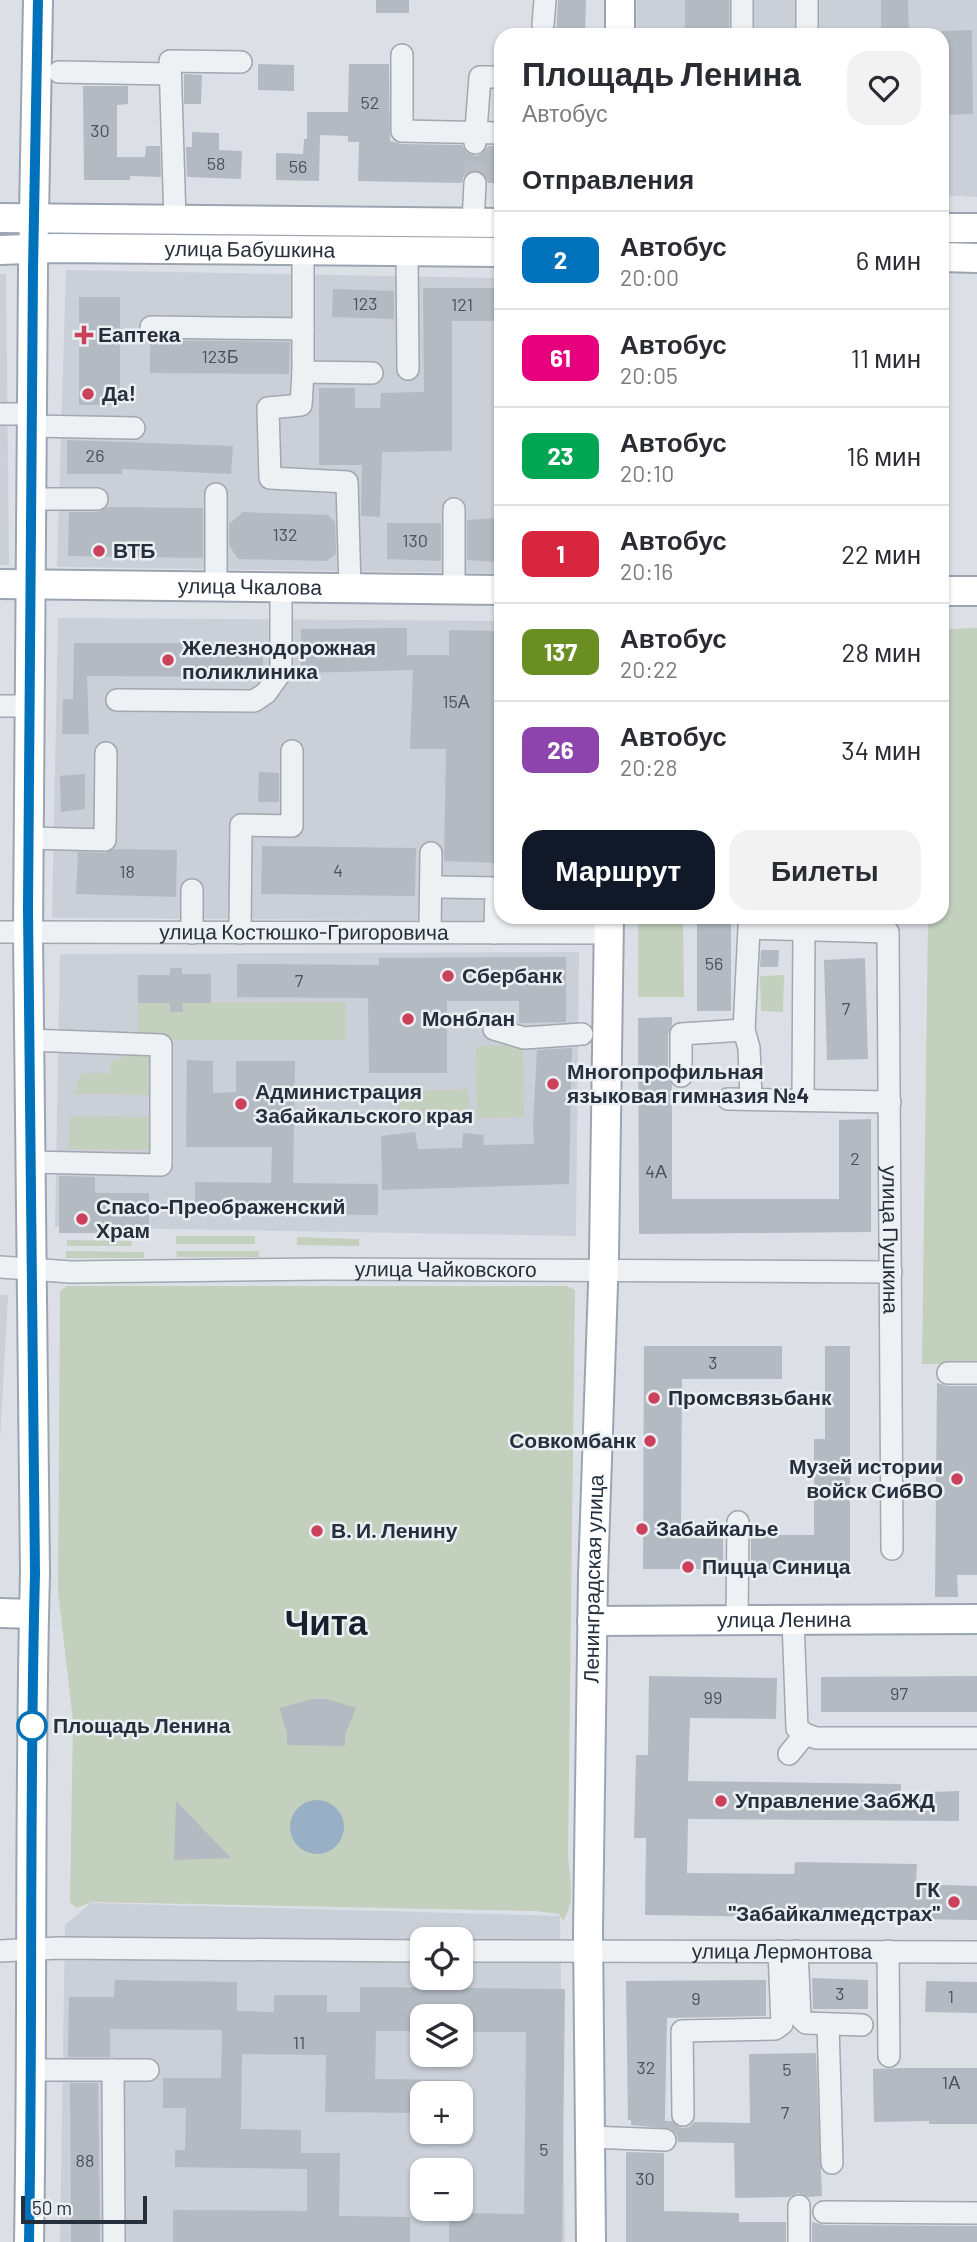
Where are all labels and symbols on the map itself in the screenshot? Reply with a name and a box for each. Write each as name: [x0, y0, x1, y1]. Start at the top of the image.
house number: 52: [361, 91, 379, 113]
house number: 30: [90, 119, 110, 141]
house number: 58: [207, 152, 225, 174]
house number: 56: [289, 155, 307, 177]
street label: улица Бабушкина: [165, 235, 336, 262]
house number: 123: [352, 292, 378, 314]
house number: 121: [451, 293, 473, 315]
place label: Еаптека: [98, 321, 181, 346]
marker: Еаптека: [76, 327, 92, 343]
house number: 123Б: [202, 345, 238, 367]
place label: Да!: [102, 380, 136, 405]
marker: Да!: [80, 386, 96, 402]
house number: 26: [86, 444, 104, 466]
house number: 132: [272, 523, 298, 545]
house number: 130: [402, 529, 428, 551]
place label: ВТБ: [113, 537, 155, 562]
marker: ВТБ: [91, 543, 107, 559]
street label: улица Чкалова: [178, 572, 323, 599]
place label: Железнодорожная поликлиника: [181, 634, 376, 683]
marker: Железнодорожная поликлиника: [160, 652, 176, 668]
house number: 15А: [442, 690, 470, 712]
house number: 4: [333, 859, 343, 881]
house number: 18: [119, 860, 135, 882]
street label: улица Костюшко-Григоровича: [159, 918, 449, 944]
house number: 56: [705, 952, 723, 974]
place label: Сбербанк: [462, 962, 563, 987]
marker: Сбербанк: [440, 968, 456, 984]
house number: 7: [295, 969, 304, 991]
house number: 7: [842, 997, 851, 1019]
place label: Монблан: [422, 1005, 515, 1030]
marker: Монблан: [400, 1011, 416, 1027]
place label: Многопрофильная языковая гимназия №4: [566, 1058, 809, 1107]
marker: Многопрофильная языковая гимназия №4: [545, 1076, 561, 1092]
place label: Администрация Забайкальского края: [255, 1078, 473, 1127]
marker: Администрация Забайкальского края: [233, 1096, 249, 1112]
house number: 2: [850, 1147, 860, 1169]
house number: 4А: [645, 1160, 667, 1182]
street label: улица Пушкина: [879, 1165, 904, 1314]
place label: Спасо-Преображенский Храм: [96, 1193, 346, 1242]
marker: Спасо-Преображенский Храм: [74, 1211, 90, 1227]
street label: улица Чайковского: [355, 1255, 537, 1281]
house number: 3: [708, 1351, 718, 1373]
place label: Промсвязьбанк: [668, 1384, 832, 1409]
marker: Промсвязьбанк: [646, 1390, 662, 1406]
place label: Совкомбанк: [509, 1427, 636, 1452]
marker: Совкомбанк: [642, 1433, 658, 1449]
place label: Музей истории войск СибВО: [789, 1453, 943, 1502]
marker: Музей истории войск СибВО: [949, 1471, 965, 1487]
street label: Ленинградская улица: [577, 1474, 607, 1684]
place label: Забайкалье: [656, 1515, 779, 1540]
place label: В. И. Ленину: [331, 1517, 458, 1542]
marker: Забайкалье: [634, 1521, 650, 1537]
marker: В. И. Ленину: [309, 1523, 325, 1539]
place label: Пицца Синица: [702, 1553, 851, 1578]
marker: Пицца Синица: [680, 1559, 696, 1575]
district label: Чита: [285, 1600, 368, 1642]
street label: улица Ленина: [717, 1606, 851, 1631]
house number: 97: [890, 1682, 908, 1704]
house number: 99: [704, 1686, 722, 1708]
marker: Площадь Ленина: [17, 1711, 47, 1741]
place label: Площадь Ленина: [53, 1712, 231, 1737]
place label: Управление ЗабЖД: [735, 1787, 935, 1812]
marker: Управление ЗабЖД: [713, 1793, 729, 1809]
place label: ГК "Забайкалмедстрах": [729, 1876, 940, 1925]
marker: ГК "Забайкалмедстрах": [946, 1894, 962, 1910]
street label: улица Лермонтова: [692, 1937, 873, 1963]
house number: 3: [835, 1982, 845, 2004]
house number: 1: [948, 1985, 954, 2007]
house number: 9: [691, 1987, 701, 2009]
house number: 11: [293, 2031, 305, 2053]
house number: 32: [637, 2056, 655, 2078]
house number: 5: [782, 2058, 792, 2080]
house number: 1А: [942, 2071, 960, 2093]
house number: 7: [781, 2101, 790, 2123]
house number: 5: [539, 2138, 549, 2160]
house number: 88: [76, 2149, 94, 2171]
house number: 30: [635, 2167, 655, 2189]
scale bar: [21, 2193, 147, 2225]

